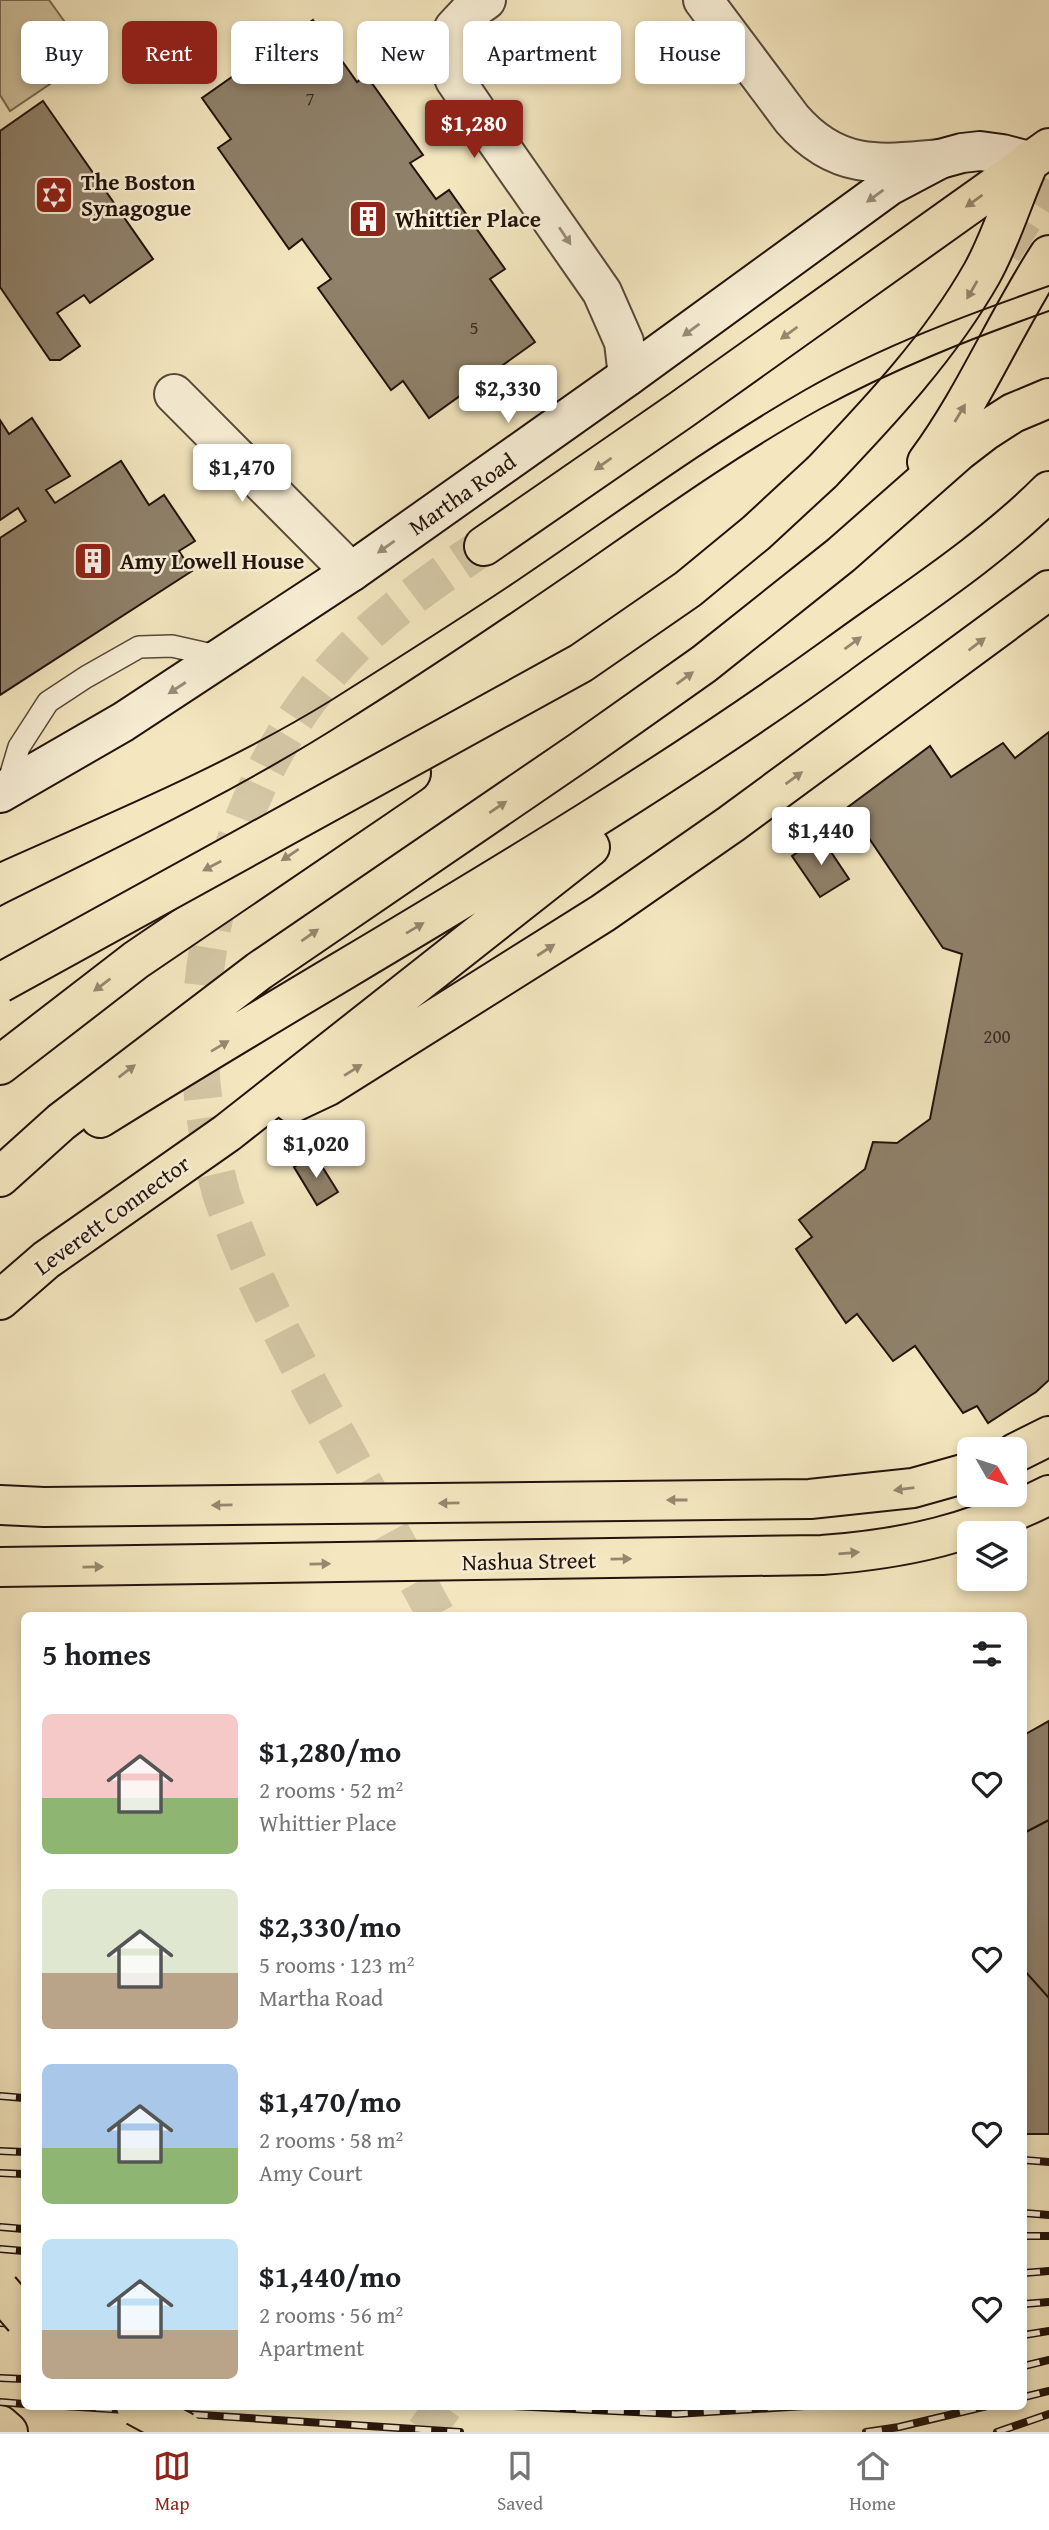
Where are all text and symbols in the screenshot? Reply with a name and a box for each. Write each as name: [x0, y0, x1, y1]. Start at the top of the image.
chip: Buy: [21, 21, 108, 84]
chip: Rent: [122, 21, 217, 84]
chip: Filters: [231, 21, 343, 84]
chip: New: [357, 21, 449, 84]
chip: Apartment: [463, 21, 621, 84]
chip: House: [635, 21, 745, 84]
house number: 7: [305, 84, 315, 112]
pin: $1,280: [417, 100, 531, 160]
text: $1,280: [441, 106, 507, 139]
place label: The Boston Synagogue: [81, 165, 196, 224]
synagogue icon: The Boston Synagogue: [33, 174, 75, 216]
one-way arrow: [866, 189, 884, 203]
one-way arrow: [965, 194, 983, 208]
building icon: Whittier Place: [347, 198, 389, 240]
place label: Whittier Place: [395, 202, 541, 235]
one-way arrow: [558, 227, 572, 245]
one-way arrow: [965, 281, 978, 300]
house number: 5: [469, 313, 479, 341]
one-way arrow: [682, 323, 700, 337]
one-way arrow: [780, 326, 798, 340]
pin: $2,330: [451, 366, 565, 425]
text: $2,330: [475, 371, 541, 404]
one-way arrow: [953, 403, 966, 422]
pin: $1,470: [185, 444, 299, 504]
street label: Martha Road: [401, 444, 523, 543]
text: $1,470: [209, 450, 275, 483]
one-way arrow: [594, 457, 612, 471]
building icon: Amy Lowell House: [72, 540, 114, 582]
one-way arrow: [377, 540, 395, 554]
place label: Amy Lowell House: [120, 544, 304, 577]
one-way arrow: [844, 636, 862, 650]
one-way arrow: [968, 637, 986, 651]
one-way arrow: [676, 671, 694, 685]
one-way arrow: [168, 681, 186, 695]
one-way arrow: [785, 772, 803, 786]
one-way arrow: [488, 801, 508, 814]
pin: $1,440: [764, 808, 878, 867]
text: $1,440: [788, 813, 854, 846]
one-way arrow: [280, 849, 300, 862]
one-way arrow: [202, 860, 221, 872]
one-way arrow: [405, 922, 424, 935]
one-way arrow: [301, 928, 319, 942]
one-way arrow: [537, 943, 556, 956]
one-way arrow: [94, 977, 112, 992]
house number: 200: [983, 1022, 1011, 1050]
one-way arrow: [210, 1039, 229, 1052]
one-way arrow: [118, 1064, 136, 1078]
one-way arrow: [344, 1064, 363, 1077]
pin: $1,020: [259, 1120, 373, 1180]
text: $1,020: [283, 1126, 349, 1159]
street label: Leverett Connector: [27, 1146, 197, 1282]
north arrow: [957, 1437, 1027, 1507]
map controls: [957, 1437, 1027, 1591]
one-way arrow: [892, 1483, 914, 1494]
one-way arrow: [665, 1494, 687, 1506]
one-way arrow: [438, 1497, 460, 1508]
one-way arrow: [210, 1499, 232, 1511]
button: layers: [957, 1521, 1027, 1591]
street label: Nashua Street: [461, 1543, 597, 1578]
one-way arrow: [838, 1547, 860, 1558]
one-way arrow: [610, 1553, 632, 1565]
one-way arrow: [309, 1558, 331, 1569]
one-way arrow: [82, 1561, 104, 1573]
text: 5 homes: [42, 1632, 151, 1676]
icon: filters: [968, 1635, 1006, 1673]
text: $1,280/mo: [259, 1729, 401, 1773]
icon: home: [98, 1742, 182, 1826]
icon: heart: [968, 1765, 1006, 1803]
text: 2 rooms · 52 m²: [259, 1773, 403, 1806]
text: Whittier Place: [259, 1806, 397, 1839]
text: $2,330/mo: [259, 1904, 401, 1948]
icon: home: [98, 1917, 182, 2001]
icon: heart: [968, 1940, 1006, 1978]
text: 5 rooms · 123 m²: [259, 1948, 414, 1981]
text: Martha Road: [259, 1981, 383, 2014]
text: $1,470/mo: [259, 2079, 401, 2123]
icon: home: [98, 2092, 182, 2176]
icon: heart: [968, 2115, 1006, 2153]
text: 2 rooms · 58 m²: [259, 2123, 403, 2156]
text: Amy Court: [259, 2156, 363, 2189]
text: $1,440/mo: [259, 2254, 401, 2298]
icon: home: [98, 2267, 182, 2351]
icon: heart: [968, 2290, 1006, 2328]
text: 2 rooms · 56 m²: [259, 2298, 403, 2331]
text: Apartment: [259, 2331, 364, 2364]
tab: Map: [153, 2447, 191, 2517]
tab: Saved: [497, 2447, 543, 2517]
tab: Home: [849, 2447, 896, 2517]

